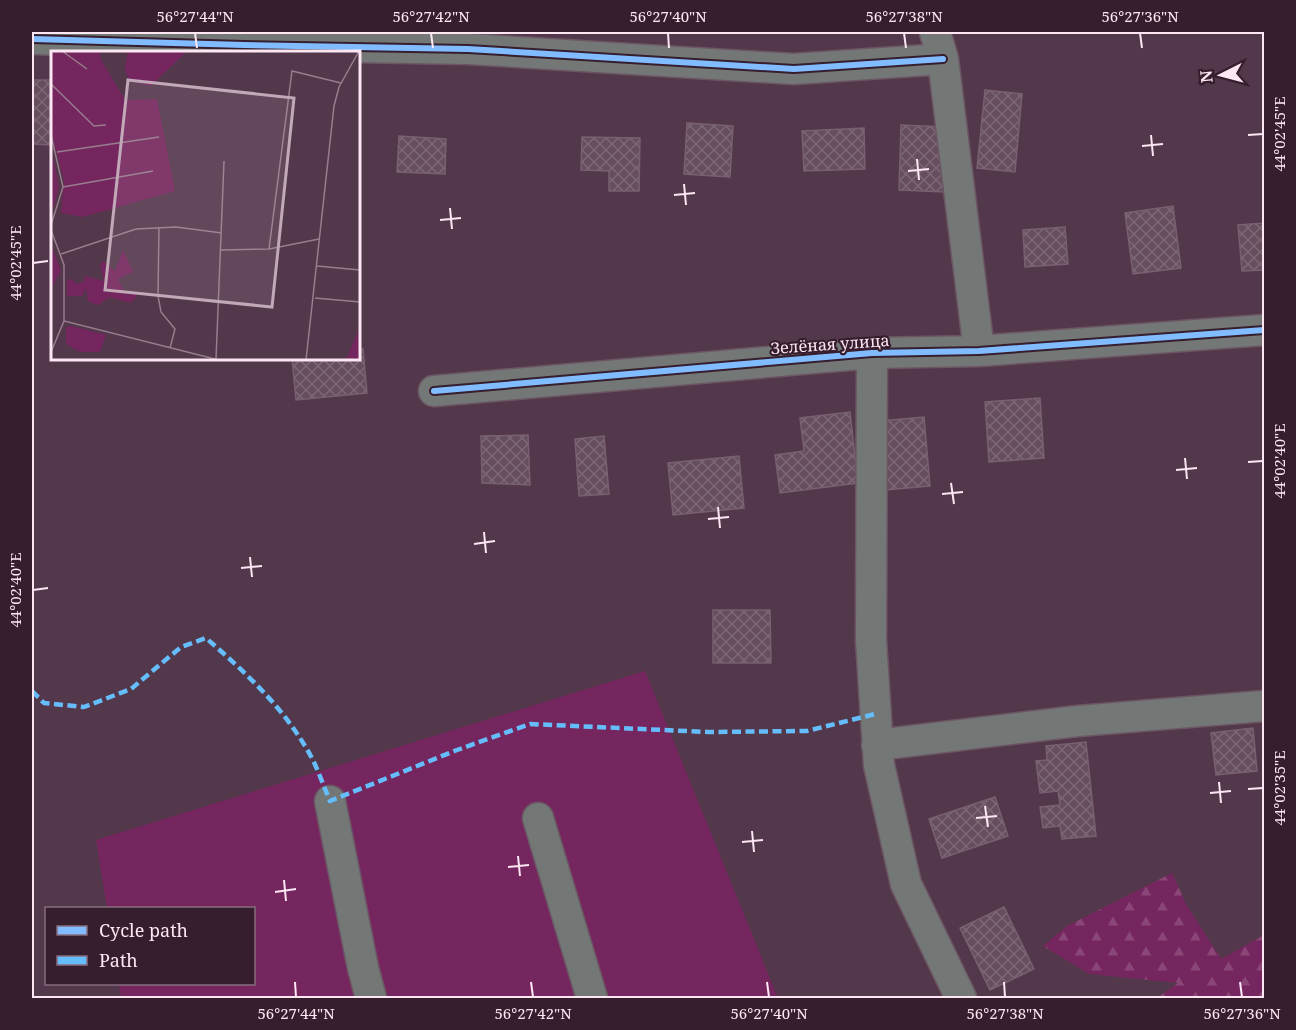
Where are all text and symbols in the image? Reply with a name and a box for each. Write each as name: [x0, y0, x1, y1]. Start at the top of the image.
text: 56°27'44"N: [156, 6, 234, 26]
text: 56°27'42"N: [392, 6, 470, 26]
text: 56°27'40"N: [629, 6, 707, 26]
text: 56°27'38"N: [865, 6, 943, 26]
text: 56°27'36"N: [1101, 6, 1179, 26]
north arrow: [1191, 45, 1251, 105]
inset map: [51, 51, 360, 360]
text: N: [1194, 69, 1218, 84]
text: 44°02'45"E: [1269, 96, 1289, 172]
text: 44°02'45"E: [5, 225, 25, 301]
street label: Зелёная улица: [770, 329, 890, 359]
text: 44°02'40"E: [1269, 423, 1289, 499]
text: 44°02'40"E: [5, 552, 25, 628]
text: 44°02'35"E: [1269, 750, 1289, 826]
legend: [45, 907, 255, 985]
text: Cycle path: [99, 918, 188, 942]
text: Path: [99, 948, 138, 972]
text: 56°27'44"N: [257, 1003, 335, 1023]
text: 56°27'42"N: [494, 1003, 572, 1023]
text: 56°27'40"N: [730, 1003, 808, 1023]
text: 56°27'38"N: [966, 1003, 1044, 1023]
text: 56°27'36"N: [1203, 1003, 1281, 1023]

